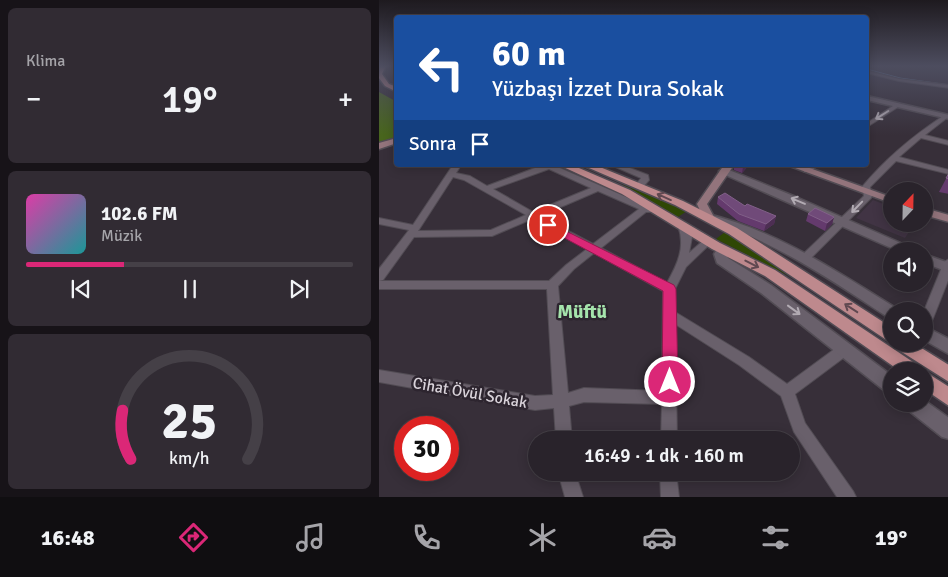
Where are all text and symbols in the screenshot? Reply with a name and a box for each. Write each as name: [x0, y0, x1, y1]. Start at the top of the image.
text: 60 m: [492, 32, 566, 75]
icon: left: [409, 35, 474, 100]
text: Klima: [26, 51, 65, 71]
text: Yüzbaşı İzzet Dura Sokak: [492, 75, 724, 102]
text: 19°: [162, 76, 217, 123]
text: −: [26, 82, 41, 116]
text: +: [338, 82, 353, 116]
one-way arrow: [876, 111, 890, 121]
icon: arrive: [466, 130, 494, 158]
text: Sonra: [409, 132, 456, 156]
north arrow: [883, 182, 933, 232]
map controls: [883, 182, 933, 412]
one-way arrow: [657, 191, 672, 201]
one-way arrow: [791, 196, 806, 206]
one-way arrow: [851, 201, 863, 213]
text: 102.6 FM: [101, 202, 178, 226]
pin: [527, 204, 569, 246]
icon: arrive: [534, 211, 562, 239]
text: Müzik: [101, 226, 142, 246]
button: sound: [883, 242, 933, 292]
one-way arrow: [744, 260, 759, 269]
icon: previous: [67, 275, 95, 303]
icon: pause: [176, 275, 204, 303]
icon: next: [285, 275, 313, 303]
district label: Müftü: [557, 300, 607, 324]
button: search: [883, 302, 933, 352]
one-way arrow: [845, 303, 859, 313]
one-way arrow: [787, 305, 800, 316]
position arrow: [643, 355, 695, 407]
button: layers: [883, 362, 933, 412]
street label: Cihat Övül Sokak: [411, 373, 529, 413]
text: 25: [161, 389, 218, 453]
speed limit sign: 30: [394, 416, 459, 481]
text: 16:49 · 1 dk · 160 m: [584, 444, 744, 468]
text: km/h: [169, 447, 210, 469]
icon: directions: [176, 520, 211, 555]
icon: music: [293, 520, 328, 555]
icon: phone: [409, 520, 444, 555]
icon: climate: [525, 520, 560, 555]
icon: car: [642, 520, 677, 555]
icon: filters: [758, 520, 793, 555]
text: 16:48: [41, 524, 95, 551]
text: 19°: [875, 524, 907, 551]

